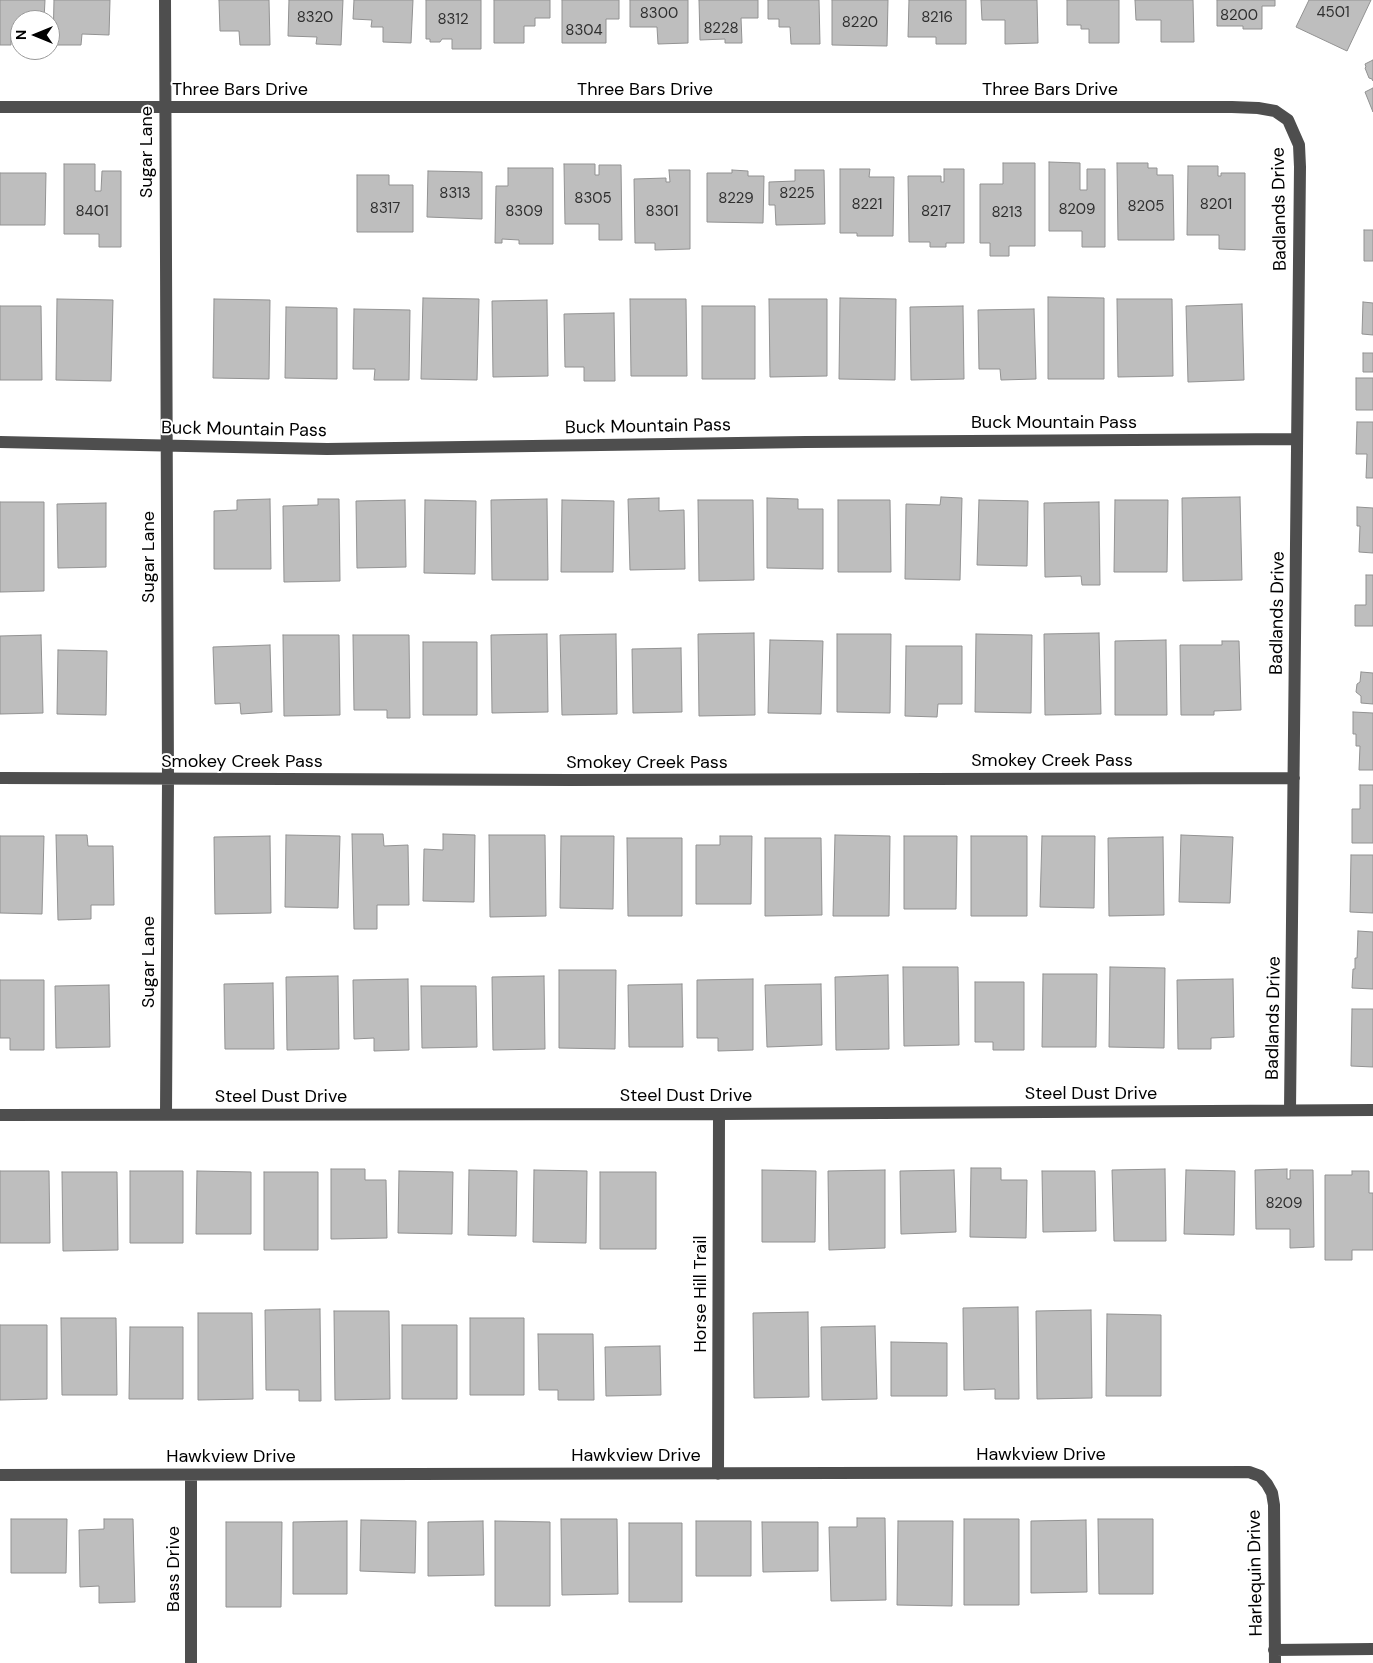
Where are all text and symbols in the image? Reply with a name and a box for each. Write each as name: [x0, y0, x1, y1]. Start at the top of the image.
house number: 4501: [1316, 4, 1350, 22]
house number: 8300: [640, 5, 678, 23]
house number: 8200: [1220, 7, 1258, 25]
house number: 8320: [297, 9, 333, 27]
house number: 8216: [921, 9, 953, 27]
north arrow: [10, 10, 60, 60]
house number: 8312: [437, 11, 469, 29]
house number: 8220: [842, 14, 878, 32]
house number: 8228: [703, 20, 739, 38]
house number: 8304: [565, 22, 603, 40]
text: N: [12, 30, 30, 40]
street label: Three Bars Drive: [172, 79, 308, 101]
street label: Three Bars Drive: [577, 79, 713, 101]
street label: Three Bars Drive: [982, 79, 1118, 101]
street label: Sugar Lane: [136, 106, 158, 198]
street label: Badlands Drive: [1268, 147, 1292, 271]
house number: 8313: [439, 185, 471, 203]
house number: 8225: [779, 185, 815, 203]
house number: 8305: [574, 190, 612, 208]
house number: 8229: [718, 190, 754, 208]
house number: 8221: [852, 196, 882, 214]
house number: 8201: [1200, 196, 1232, 214]
house number: 8205: [1128, 198, 1164, 216]
house number: 8317: [370, 200, 400, 218]
house number: 8209: [1058, 201, 1096, 219]
house number: 8401: [75, 203, 109, 221]
house number: 8309: [505, 203, 543, 221]
house number: 8301: [646, 203, 678, 221]
house number: 8217: [921, 203, 951, 221]
house number: 8213: [991, 204, 1023, 222]
street label: Buck Mountain Pass: [971, 412, 1137, 434]
street label: Buck Mountain Pass: [565, 415, 731, 439]
street label: Buck Mountain Pass: [161, 418, 327, 442]
street label: Sugar Lane: [138, 511, 160, 603]
street label: Badlands Drive: [1266, 551, 1290, 675]
street label: Smokey Creek Pass: [971, 750, 1133, 772]
street label: Smokey Creek Pass: [161, 751, 323, 773]
street label: Smokey Creek Pass: [566, 752, 728, 774]
street label: Sugar Lane: [138, 916, 160, 1008]
street label: Badlands Drive: [1262, 956, 1286, 1080]
street label: Steel Dust Drive: [1025, 1083, 1157, 1105]
street label: Steel Dust Drive: [620, 1085, 752, 1107]
street label: Steel Dust Drive: [215, 1086, 347, 1108]
house number: 8209: [1265, 1195, 1303, 1213]
street label: Horse Hill Trail: [690, 1236, 712, 1352]
street label: Hawkview Drive: [976, 1444, 1106, 1466]
street label: Hawkview Drive: [571, 1445, 701, 1467]
street label: Hawkview Drive: [166, 1446, 296, 1468]
street label: Harlequin Drive: [1244, 1510, 1268, 1636]
street label: Bass Drive: [163, 1526, 185, 1612]

